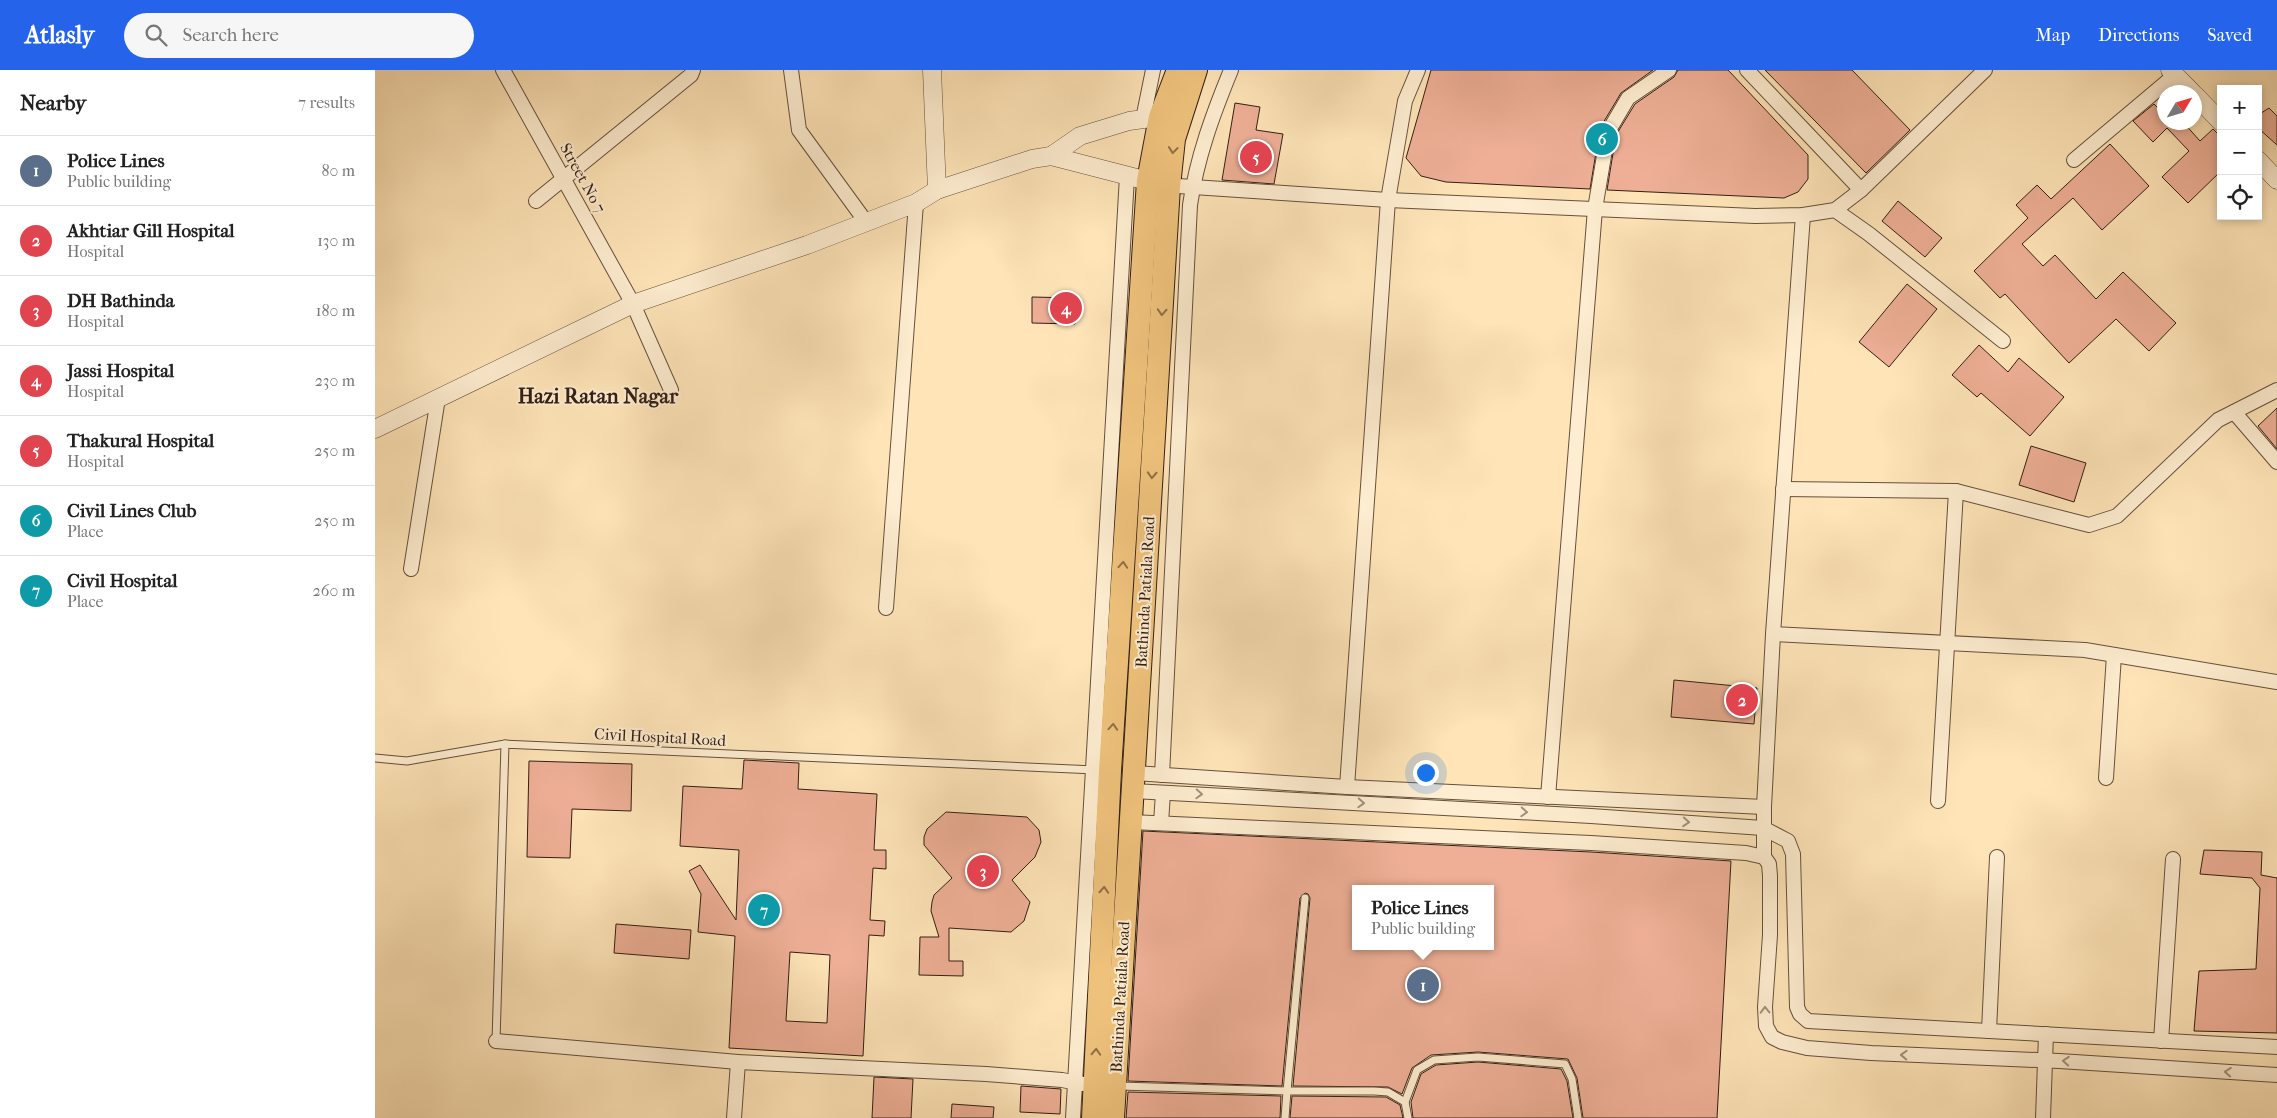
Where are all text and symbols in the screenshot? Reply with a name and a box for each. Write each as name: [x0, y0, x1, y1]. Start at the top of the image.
search box: [124, 13, 474, 58]
text: Atlasly: [25, 21, 94, 49]
icon: search: [142, 21, 170, 49]
text: Search here: [182, 24, 279, 46]
text: Map: [2036, 25, 2070, 46]
text: Directions: [2098, 25, 2179, 46]
text: Saved: [2207, 25, 2252, 46]
north arrow: [2157, 85, 2202, 130]
map controls: [2217, 85, 2262, 220]
button: +: [2217, 85, 2262, 130]
text: Nearby: [20, 91, 86, 115]
text: 7 results: [298, 93, 355, 112]
pin: 6: [1586, 120, 1618, 158]
button: −: [2217, 130, 2262, 175]
pin: 5: [1240, 138, 1272, 176]
street label: Street No 7: [556, 140, 610, 216]
one-way arrow: [1168, 147, 1179, 155]
text: Police Lines: [67, 150, 165, 172]
text: 1: [33, 161, 39, 180]
text: 80 m: [321, 161, 355, 180]
text: Public building: [67, 172, 171, 191]
button: locate: [2217, 175, 2262, 220]
text: Akhtiar Gill Hospital: [67, 220, 235, 242]
text: 2: [32, 231, 40, 250]
text: 130 m: [317, 231, 355, 250]
text: Hospital: [67, 242, 124, 261]
pin: 4: [1050, 289, 1082, 327]
text: DH Bathinda: [67, 290, 175, 312]
text: 3: [33, 301, 39, 320]
text: 180 m: [316, 301, 355, 320]
one-way arrow: [1156, 309, 1167, 317]
text: Hospital: [67, 312, 124, 331]
text: Jassi Hospital: [67, 360, 174, 382]
text: 4: [31, 371, 41, 390]
text: 230 m: [315, 371, 355, 390]
text: Hospital: [67, 382, 124, 401]
district label: Hazi Ratan Nagar: [518, 384, 679, 408]
text: Thakural Hospital: [67, 430, 214, 452]
text: 5: [33, 441, 39, 460]
text: 250 m: [314, 441, 355, 460]
text: Hospital: [67, 452, 124, 471]
one-way arrow: [1146, 471, 1157, 479]
text: Civil Lines Club: [67, 500, 196, 522]
text: 6: [32, 511, 40, 530]
text: 250 m: [314, 511, 355, 530]
street label: Bathinda Patiala Road: [1132, 516, 1158, 668]
text: Place: [67, 522, 103, 541]
one-way arrow: [1118, 561, 1129, 569]
text: Civil Hospital: [67, 570, 177, 592]
text: 7: [32, 581, 40, 600]
text: 260 m: [313, 581, 355, 600]
text: Place: [67, 592, 103, 611]
pin: 2: [1726, 681, 1758, 719]
one-way arrow: [1107, 723, 1118, 731]
street label: Civil Hospital Road: [594, 724, 727, 750]
your location: [1413, 760, 1439, 786]
one-way arrow: [1195, 789, 1203, 800]
one-way arrow: [1358, 798, 1366, 809]
one-way arrow: [1520, 807, 1528, 817]
one-way arrow: [1682, 817, 1690, 828]
pin: 3: [967, 852, 999, 890]
one-way arrow: [1099, 885, 1110, 893]
popup: [1352, 885, 1494, 950]
pin: 7: [748, 891, 780, 929]
text: Police Lines: [1371, 897, 1469, 919]
text: Public building: [1371, 919, 1475, 938]
street label: Bathinda Patiala Road: [1107, 921, 1133, 1073]
pin: 1: [1407, 966, 1439, 1004]
one-way arrow: [1760, 1006, 1770, 1014]
one-way arrow: [1091, 1048, 1101, 1056]
one-way arrow: [1900, 1049, 1908, 1060]
one-way arrow: [2062, 1056, 2070, 1067]
one-way arrow: [2224, 1067, 2232, 1078]

